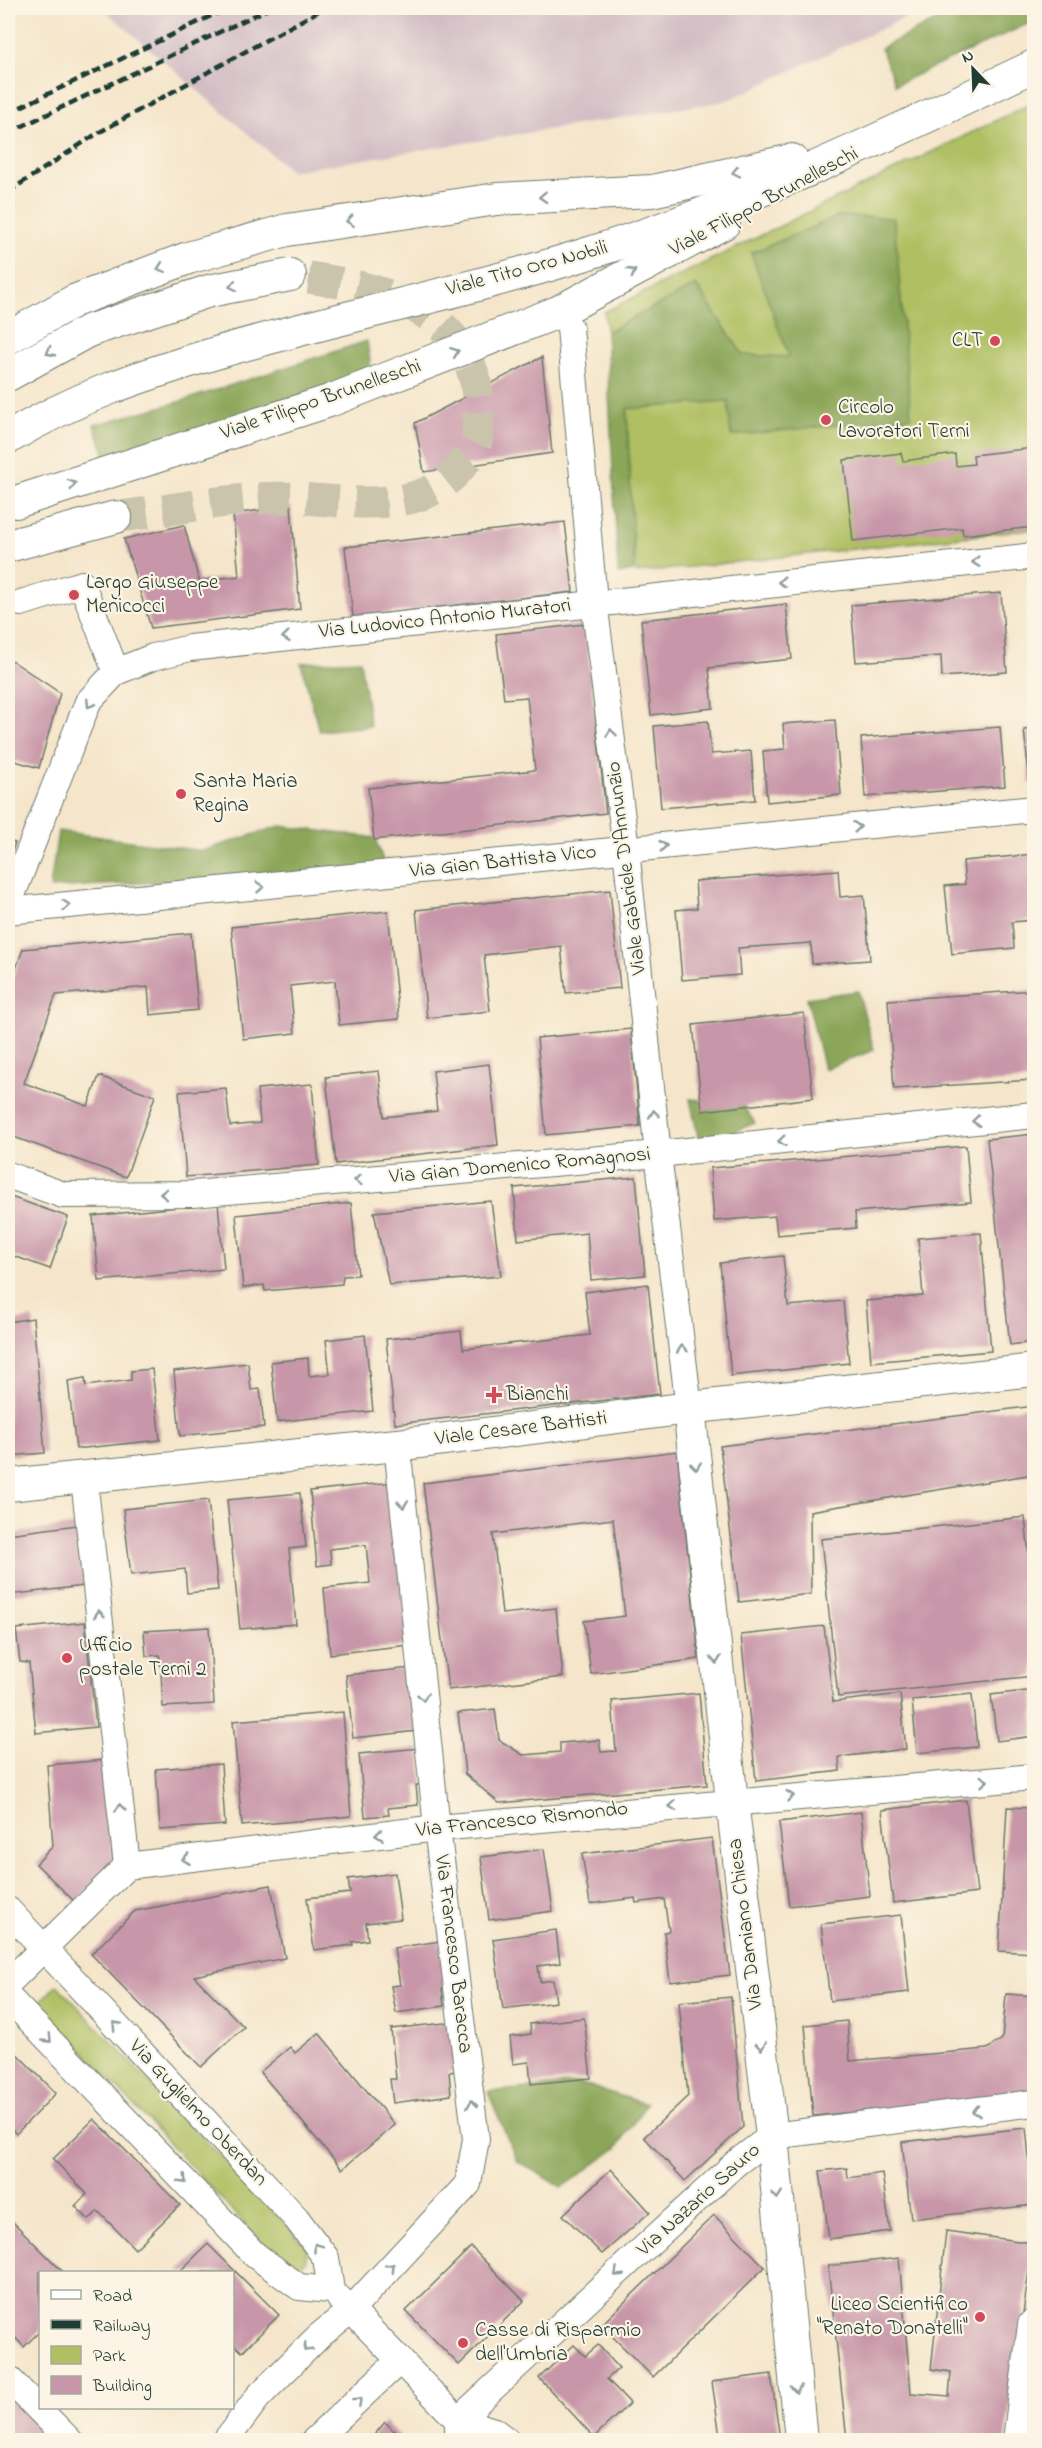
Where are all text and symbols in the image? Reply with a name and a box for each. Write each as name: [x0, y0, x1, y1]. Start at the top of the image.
north arrow: [943, 39, 1003, 99]
text: N: [958, 44, 978, 70]
street label: Viale Filippo Brunelleschi: [663, 139, 864, 265]
one-way arrow: [731, 165, 741, 178]
one-way arrow: [539, 190, 548, 203]
one-way arrow: [345, 214, 354, 226]
street label: Viale Tito Oro Nobili: [442, 233, 611, 305]
one-way arrow: [156, 261, 167, 273]
one-way arrow: [626, 268, 637, 279]
one-way arrow: [228, 279, 238, 292]
place label: CLT: [952, 326, 983, 356]
marker: CLT: [988, 334, 1002, 348]
one-way arrow: [46, 345, 56, 356]
one-way arrow: [449, 347, 460, 359]
street label: Viale Filippo Brunelleschi: [216, 352, 425, 449]
place label: Circolo Lavoratori Terni: [838, 393, 970, 447]
marker: Circolo Lavoratori Terni: [819, 413, 833, 427]
one-way arrow: [66, 479, 77, 491]
one-way arrow: [972, 555, 981, 568]
place label: Largo Giuseppe Menicocci: [86, 568, 219, 622]
one-way arrow: [778, 575, 787, 588]
marker: Largo Giuseppe Menicocci: [67, 588, 81, 602]
street label: Via Ludovico Antonio Muratori: [316, 591, 573, 647]
one-way arrow: [281, 630, 290, 643]
one-way arrow: [86, 697, 97, 708]
one-way arrow: [606, 728, 618, 737]
street label: Viale Gabriele D'Annunzio: [599, 760, 655, 977]
place label: Santa Maria Regina: [193, 767, 298, 823]
marker: Santa Maria Regina: [174, 787, 188, 801]
one-way arrow: [852, 821, 861, 834]
street label: Via Gian Battista Vico: [407, 837, 598, 887]
one-way arrow: [658, 840, 667, 853]
one-way arrow: [255, 881, 264, 894]
one-way arrow: [61, 899, 70, 912]
one-way arrow: [648, 1110, 661, 1119]
one-way arrow: [972, 1114, 981, 1127]
one-way arrow: [778, 1134, 787, 1147]
street label: Via Gian Domenico Romagnosi: [387, 1140, 652, 1194]
one-way arrow: [354, 1173, 363, 1186]
one-way arrow: [159, 1188, 168, 1200]
one-way arrow: [676, 1345, 689, 1354]
place label: Bianchi: [505, 1380, 569, 1410]
marker: Bianchi: [487, 1388, 501, 1402]
street label: Viale Cesare Battisti: [432, 1404, 609, 1455]
one-way arrow: [689, 1461, 702, 1470]
one-way arrow: [396, 1499, 409, 1508]
one-way arrow: [93, 1610, 106, 1619]
place label: Ufficio postale Terni 2: [79, 1631, 206, 1685]
marker: Ufficio postale Terni 2: [60, 1651, 74, 1665]
one-way arrow: [710, 1655, 722, 1664]
one-way arrow: [416, 1693, 429, 1702]
one-way arrow: [980, 1774, 989, 1787]
one-way arrow: [785, 1790, 794, 1803]
street label: Via Francesco Rismondo: [414, 1794, 629, 1846]
one-way arrow: [669, 1799, 678, 1812]
one-way arrow: [115, 1803, 127, 1813]
one-way arrow: [375, 1828, 384, 1841]
street label: Via Damiano Chiesa: [721, 1836, 772, 2013]
one-way arrow: [181, 1852, 190, 1865]
street label: Via Francesco Baracca: [426, 1852, 480, 2055]
one-way arrow: [112, 2021, 123, 2032]
one-way arrow: [41, 2032, 52, 2043]
street label: Via Guglielmo Oberdan: [119, 2032, 274, 2195]
one-way arrow: [754, 2042, 767, 2051]
one-way arrow: [466, 2099, 479, 2108]
one-way arrow: [972, 2104, 981, 2116]
street label: Via Nazario Sauro: [630, 2136, 768, 2265]
one-way arrow: [175, 2173, 186, 2184]
one-way arrow: [770, 2190, 783, 2199]
one-way arrow: [314, 2242, 325, 2253]
one-way arrow: [384, 2264, 395, 2274]
one-way arrow: [614, 2265, 625, 2276]
legend: [39, 2271, 234, 2409]
text: Road: [93, 2284, 132, 2310]
place label: Liceo Scientifico "Renato Donatelli": [817, 2290, 968, 2344]
marker: Liceo Scientifico "Renato Donatelli": [973, 2310, 987, 2324]
text: Railway: [93, 2314, 150, 2340]
place label: Casse di Risparmio dell'Umbria: [475, 2316, 641, 2370]
marker: Casse di Risparmio dell'Umbria: [456, 2336, 470, 2350]
one-way arrow: [303, 2341, 314, 2352]
text: Park: [93, 2344, 126, 2370]
text: Building: [92, 2374, 152, 2401]
one-way arrow: [789, 2384, 802, 2393]
one-way arrow: [352, 2397, 362, 2408]

